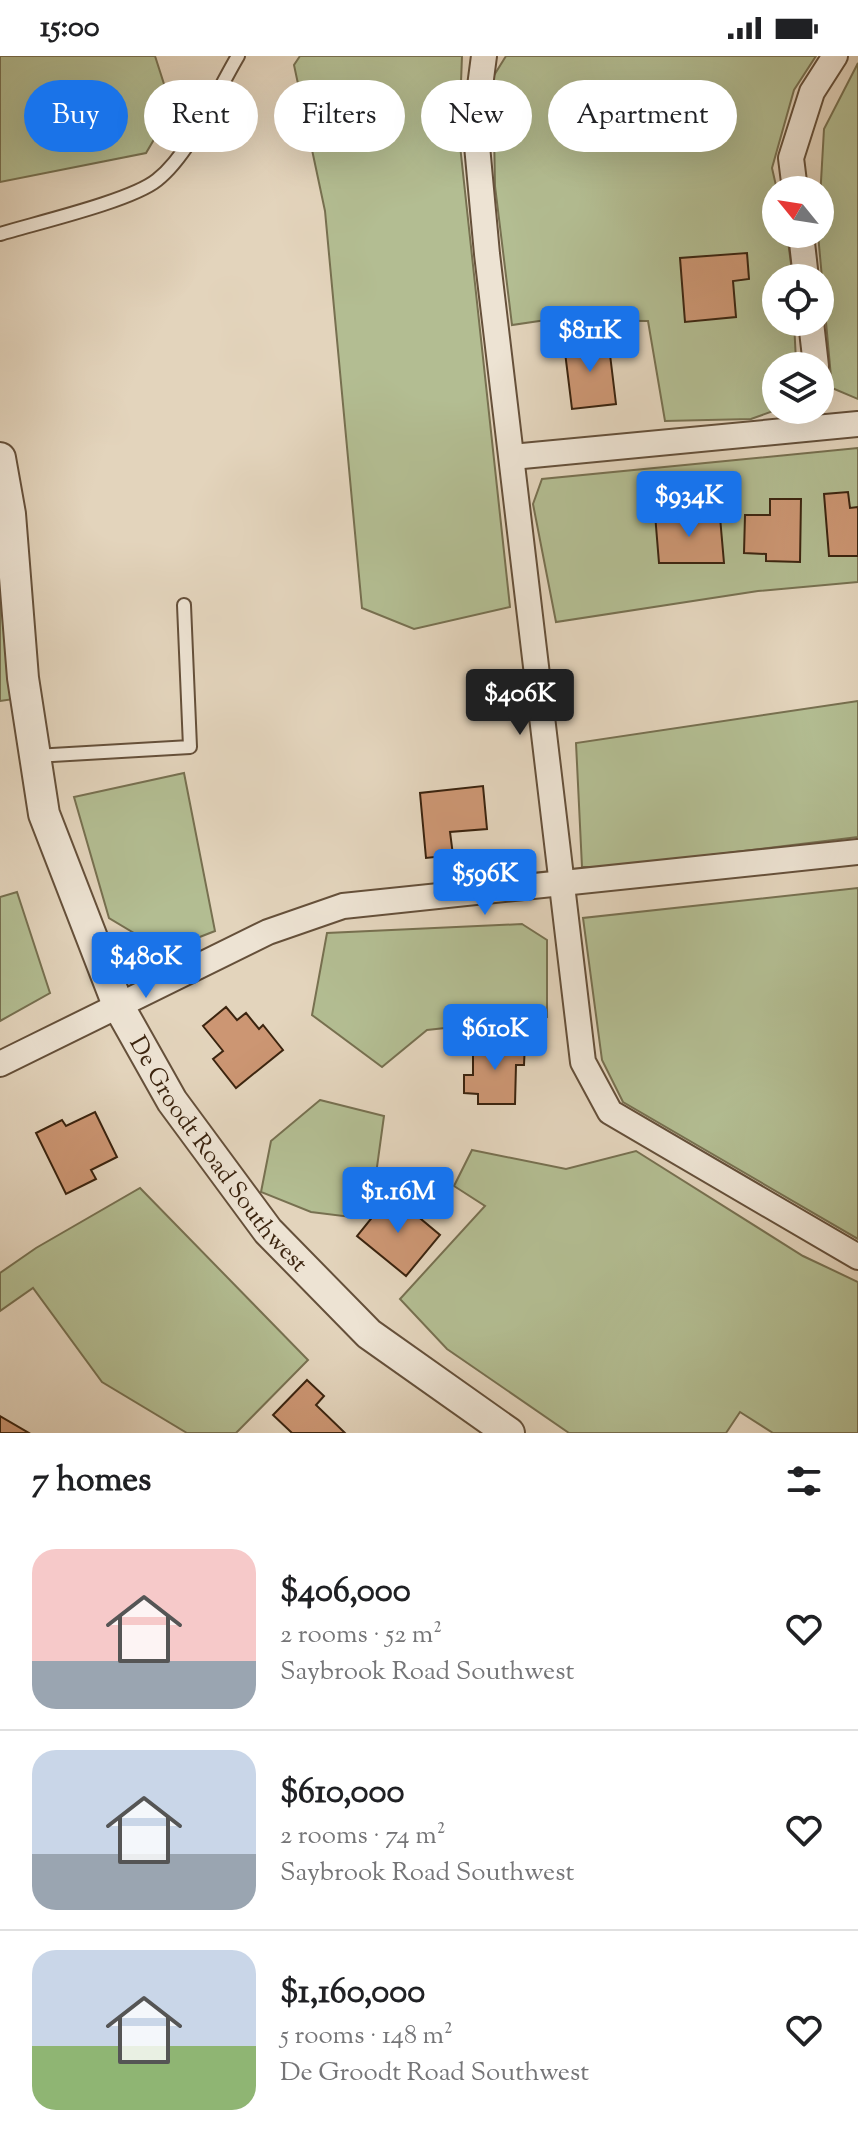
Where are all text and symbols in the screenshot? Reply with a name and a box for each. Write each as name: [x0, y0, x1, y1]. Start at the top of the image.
text: 15:00: [40, 7, 100, 50]
chip: Buy: [24, 80, 128, 152]
chip: Rent: [144, 80, 258, 152]
chip: Filters: [274, 80, 405, 152]
chip: New: [421, 80, 532, 152]
chip: Apartment: [548, 80, 737, 152]
north arrow: [762, 176, 834, 248]
map controls: [762, 176, 834, 424]
button: locate: [762, 264, 834, 336]
pin: $811K: [534, 306, 646, 374]
text: $811K: [558, 313, 622, 350]
button: layers: [762, 352, 834, 424]
pin: $934K: [633, 471, 745, 539]
text: $934K: [655, 478, 723, 515]
pin: $406K: [464, 669, 576, 737]
text: $406K: [484, 676, 556, 713]
pin: $596K: [429, 849, 541, 917]
text: $596K: [451, 856, 519, 893]
pin: $480K: [90, 932, 202, 1000]
text: $480K: [110, 939, 182, 976]
pin: $610K: [439, 1004, 551, 1072]
text: $610K: [461, 1011, 529, 1048]
street label: De Groodt Road Southwest: [120, 1030, 315, 1281]
pin: $1.16M: [333, 1167, 463, 1235]
text: $1.16M: [361, 1174, 435, 1211]
text: 7 homes: [32, 1457, 151, 1506]
icon: filters: [782, 1459, 826, 1503]
text: $406,000: [280, 1568, 411, 1617]
icon: home: [96, 1581, 192, 1677]
icon: heart: [782, 1607, 826, 1651]
text: 2 rooms · 52 m²: [280, 1617, 442, 1654]
text: Saybrook Road Southwest: [280, 1654, 574, 1691]
text: $610,000: [280, 1769, 404, 1818]
icon: home: [96, 1782, 192, 1878]
icon: heart: [782, 1808, 826, 1852]
text: 2 rooms · 74 m²: [280, 1818, 445, 1855]
text: Saybrook Road Southwest: [280, 1855, 574, 1892]
text: $1,160,000: [280, 1969, 425, 2018]
icon: home: [96, 1982, 192, 2078]
icon: heart: [782, 2008, 826, 2052]
text: 5 rooms · 148 m²: [280, 2018, 453, 2055]
text: De Groodt Road Southwest: [280, 2055, 589, 2092]

